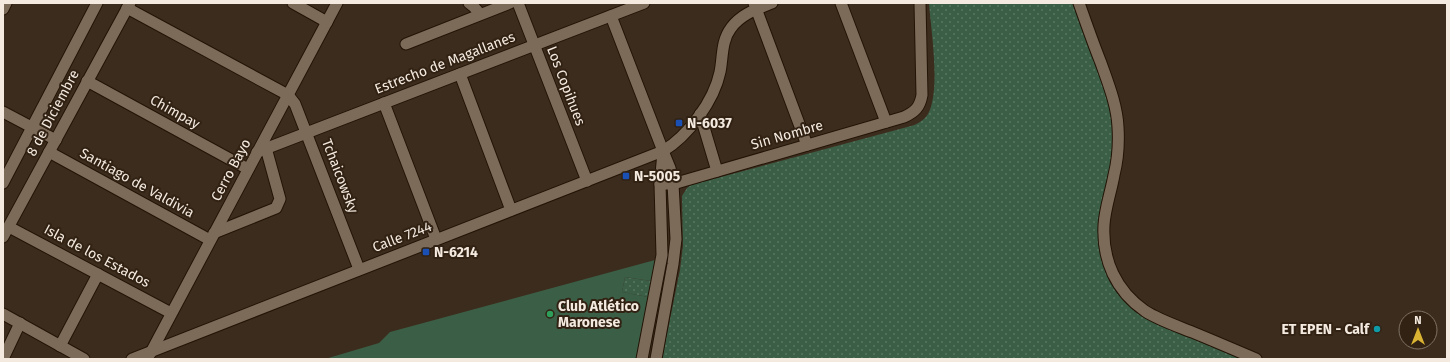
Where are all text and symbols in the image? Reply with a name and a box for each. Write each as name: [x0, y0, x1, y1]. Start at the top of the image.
street label: Estrecho de Magallanes: [372, 28, 518, 98]
street label: Los Copihues: [543, 44, 589, 128]
street label: 8 de Diciembre: [23, 67, 83, 159]
street label: Chimpay: [147, 91, 203, 133]
place label: N-6037: [687, 115, 732, 132]
street label: Sin Nombre: [749, 117, 825, 153]
marker: N-6037: [674, 118, 684, 128]
street label: Cerro Bayo: [207, 136, 255, 204]
street label: Tchaicowsky: [318, 136, 362, 216]
street label: Santiago de Valdivia: [77, 145, 197, 221]
place label: N-5005: [634, 168, 681, 185]
marker: N-5005: [621, 171, 631, 181]
street label: Calle 7244: [370, 218, 435, 256]
street label: Isla de los Estados: [41, 221, 153, 291]
place label: N-6214: [434, 244, 478, 261]
marker: N-6214: [421, 247, 431, 257]
place label: Club Atlético Maronese: [558, 298, 639, 331]
marker: Club Atlético Maronese: [545, 309, 555, 319]
north arrow: [1398, 310, 1438, 350]
text: N: [1414, 314, 1422, 327]
place label: ET EPEN - Calf: [1281, 321, 1371, 338]
marker: ET EPEN - Calf: [1372, 324, 1382, 334]

